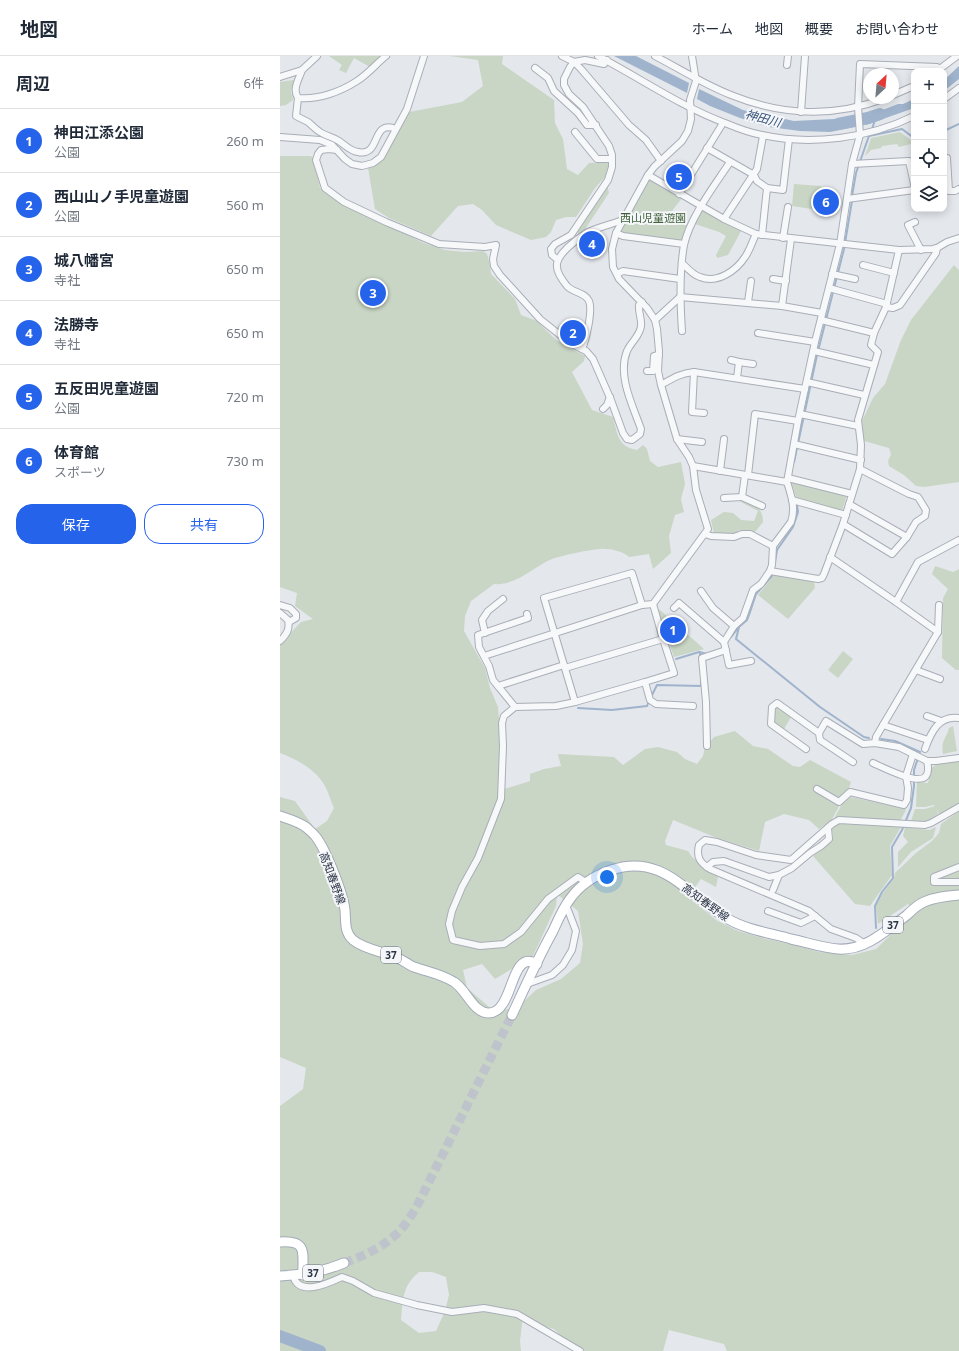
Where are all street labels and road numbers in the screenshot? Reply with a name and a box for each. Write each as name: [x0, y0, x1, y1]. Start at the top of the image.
street label: 高知春野線: [317, 850, 349, 906]
street label: 高知春野線: [679, 880, 733, 924]
road number: 37: [883, 917, 903, 933]
road number: 37: [381, 947, 401, 963]
road number: 37: [303, 1265, 323, 1281]

